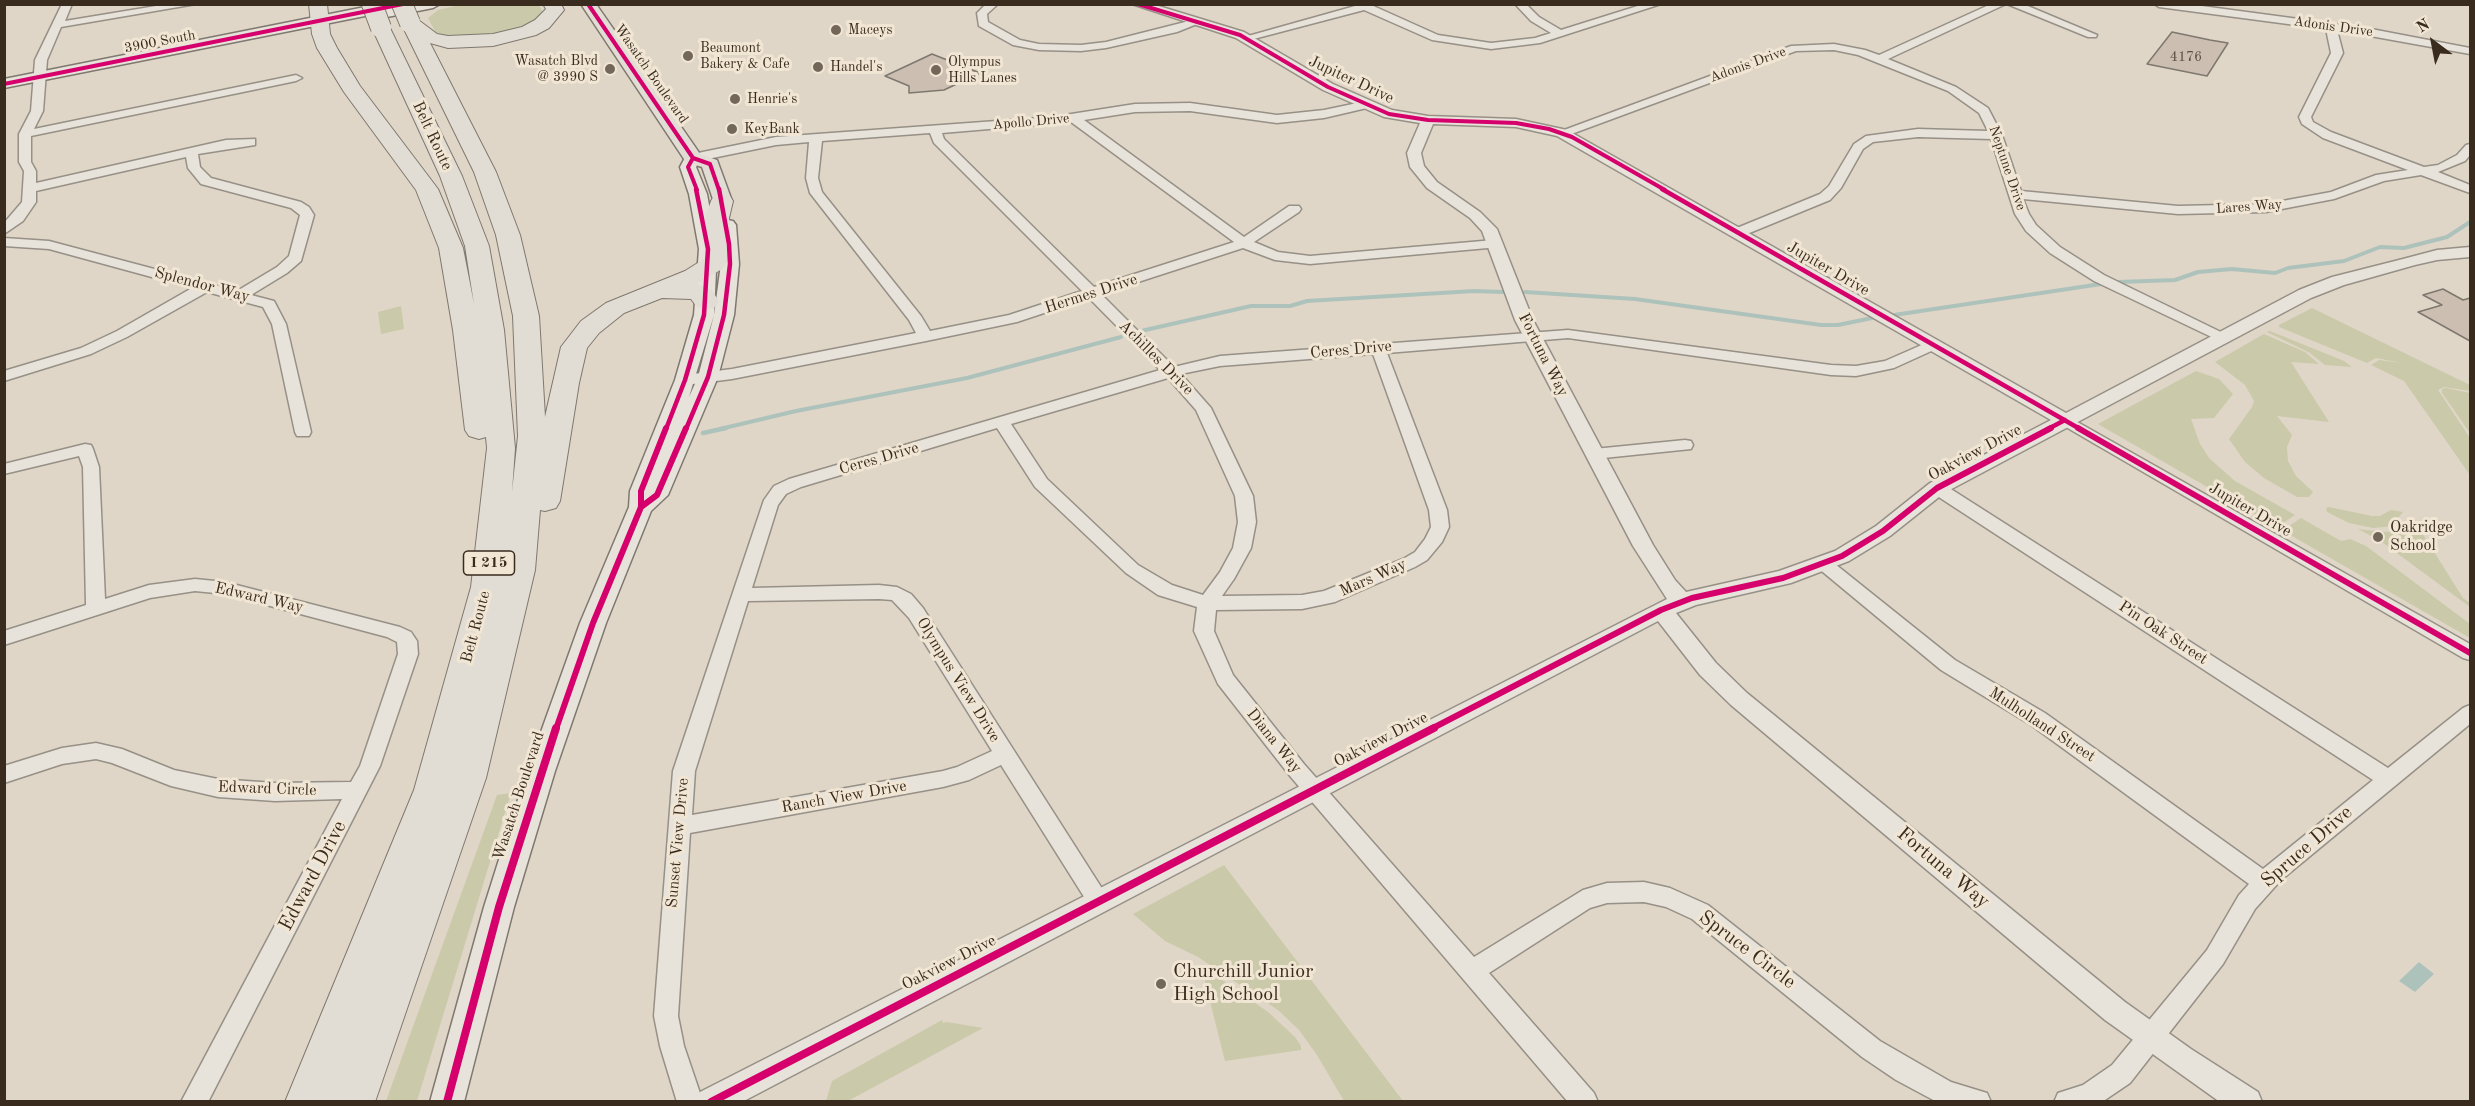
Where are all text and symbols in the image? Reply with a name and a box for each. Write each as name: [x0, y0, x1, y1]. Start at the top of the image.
north arrow: [2403, 12, 2463, 72]
street label: Adonis Drive: [2292, 13, 2374, 41]
text: N: [2414, 17, 2433, 37]
street label: Wasatch Boulevard: [610, 21, 692, 127]
place label: Maceys: [848, 22, 893, 38]
marker: Maceys: [829, 23, 843, 37]
street label: 3900 South: [123, 27, 197, 57]
place label: Beaumont Bakery & Cafe: [700, 40, 790, 72]
street label: Adonis Drive: [1708, 43, 1788, 87]
marker: Beaumont Bakery & Cafe: [681, 49, 695, 63]
house number: 4176: [2170, 49, 2202, 65]
street label: Jupiter Drive: [1305, 52, 1397, 108]
place label: Wasatch Blvd @ 3990 S: [514, 53, 598, 86]
place label: Olympus Hills Lanes: [948, 54, 1017, 86]
place label: Handel's: [830, 59, 882, 75]
marker: Handel's: [811, 60, 825, 74]
marker: Wasatch Blvd @ 3990 S: [603, 62, 617, 76]
marker: Olympus Hills Lanes: [929, 63, 943, 77]
place label: Henrie's: [747, 91, 797, 107]
marker: Henrie's: [728, 92, 742, 106]
street label: Belt Route: [408, 99, 456, 173]
street label: Apollo Drive: [992, 110, 1070, 134]
place label: KeyBank: [744, 121, 800, 137]
marker: KeyBank: [725, 122, 739, 136]
street label: Neptune Drive: [1985, 123, 2029, 213]
street label: Lares Way: [2215, 196, 2283, 218]
street label: Jupiter Drive: [1783, 238, 1873, 300]
street label: Splendor Way: [152, 263, 252, 307]
street label: Hermes Drive: [1042, 270, 1140, 318]
street label: Fortuna Way: [1514, 310, 1572, 400]
street label: Achilles Drive: [1115, 317, 1197, 399]
street label: Ceres Drive: [1309, 337, 1393, 363]
street label: Oakview Drive: [1925, 420, 2025, 486]
street label: Ceres Drive: [837, 438, 921, 480]
street label: Jupiter Drive: [2205, 479, 2295, 541]
place label: Oakridge School: [2390, 518, 2453, 556]
marker: Oakridge School: [2371, 530, 2385, 544]
road number: I 215: [464, 551, 514, 575]
street label: Mars Way: [1337, 555, 1409, 601]
street label: Edward Way: [213, 578, 305, 618]
street label: Belt Route: [457, 589, 495, 665]
street label: Pin Oak Street: [2115, 597, 2211, 669]
street label: Olympus View Drive: [912, 614, 1004, 746]
street label: Mulholland Street: [1985, 683, 2099, 767]
street label: Diana Way: [1242, 705, 1306, 777]
street label: Oakview Drive: [1331, 708, 1431, 772]
street label: Wasatch Boulevard: [489, 729, 549, 863]
street label: Sunset View Drive: [663, 777, 693, 909]
street label: Ranch View Drive: [780, 777, 908, 817]
street label: Edward Circle: [217, 778, 317, 800]
street label: Spruce Drive: [2256, 801, 2358, 893]
street label: Edward Drive: [274, 817, 352, 935]
street label: Fortuna Way: [1892, 822, 1994, 914]
street label: Spruce Circle: [1694, 906, 1800, 994]
street label: Oakview Drive: [899, 931, 999, 995]
place label: Churchill Junior High School: [1173, 960, 1313, 1007]
marker: Churchill Junior High School: [1154, 977, 1168, 991]

